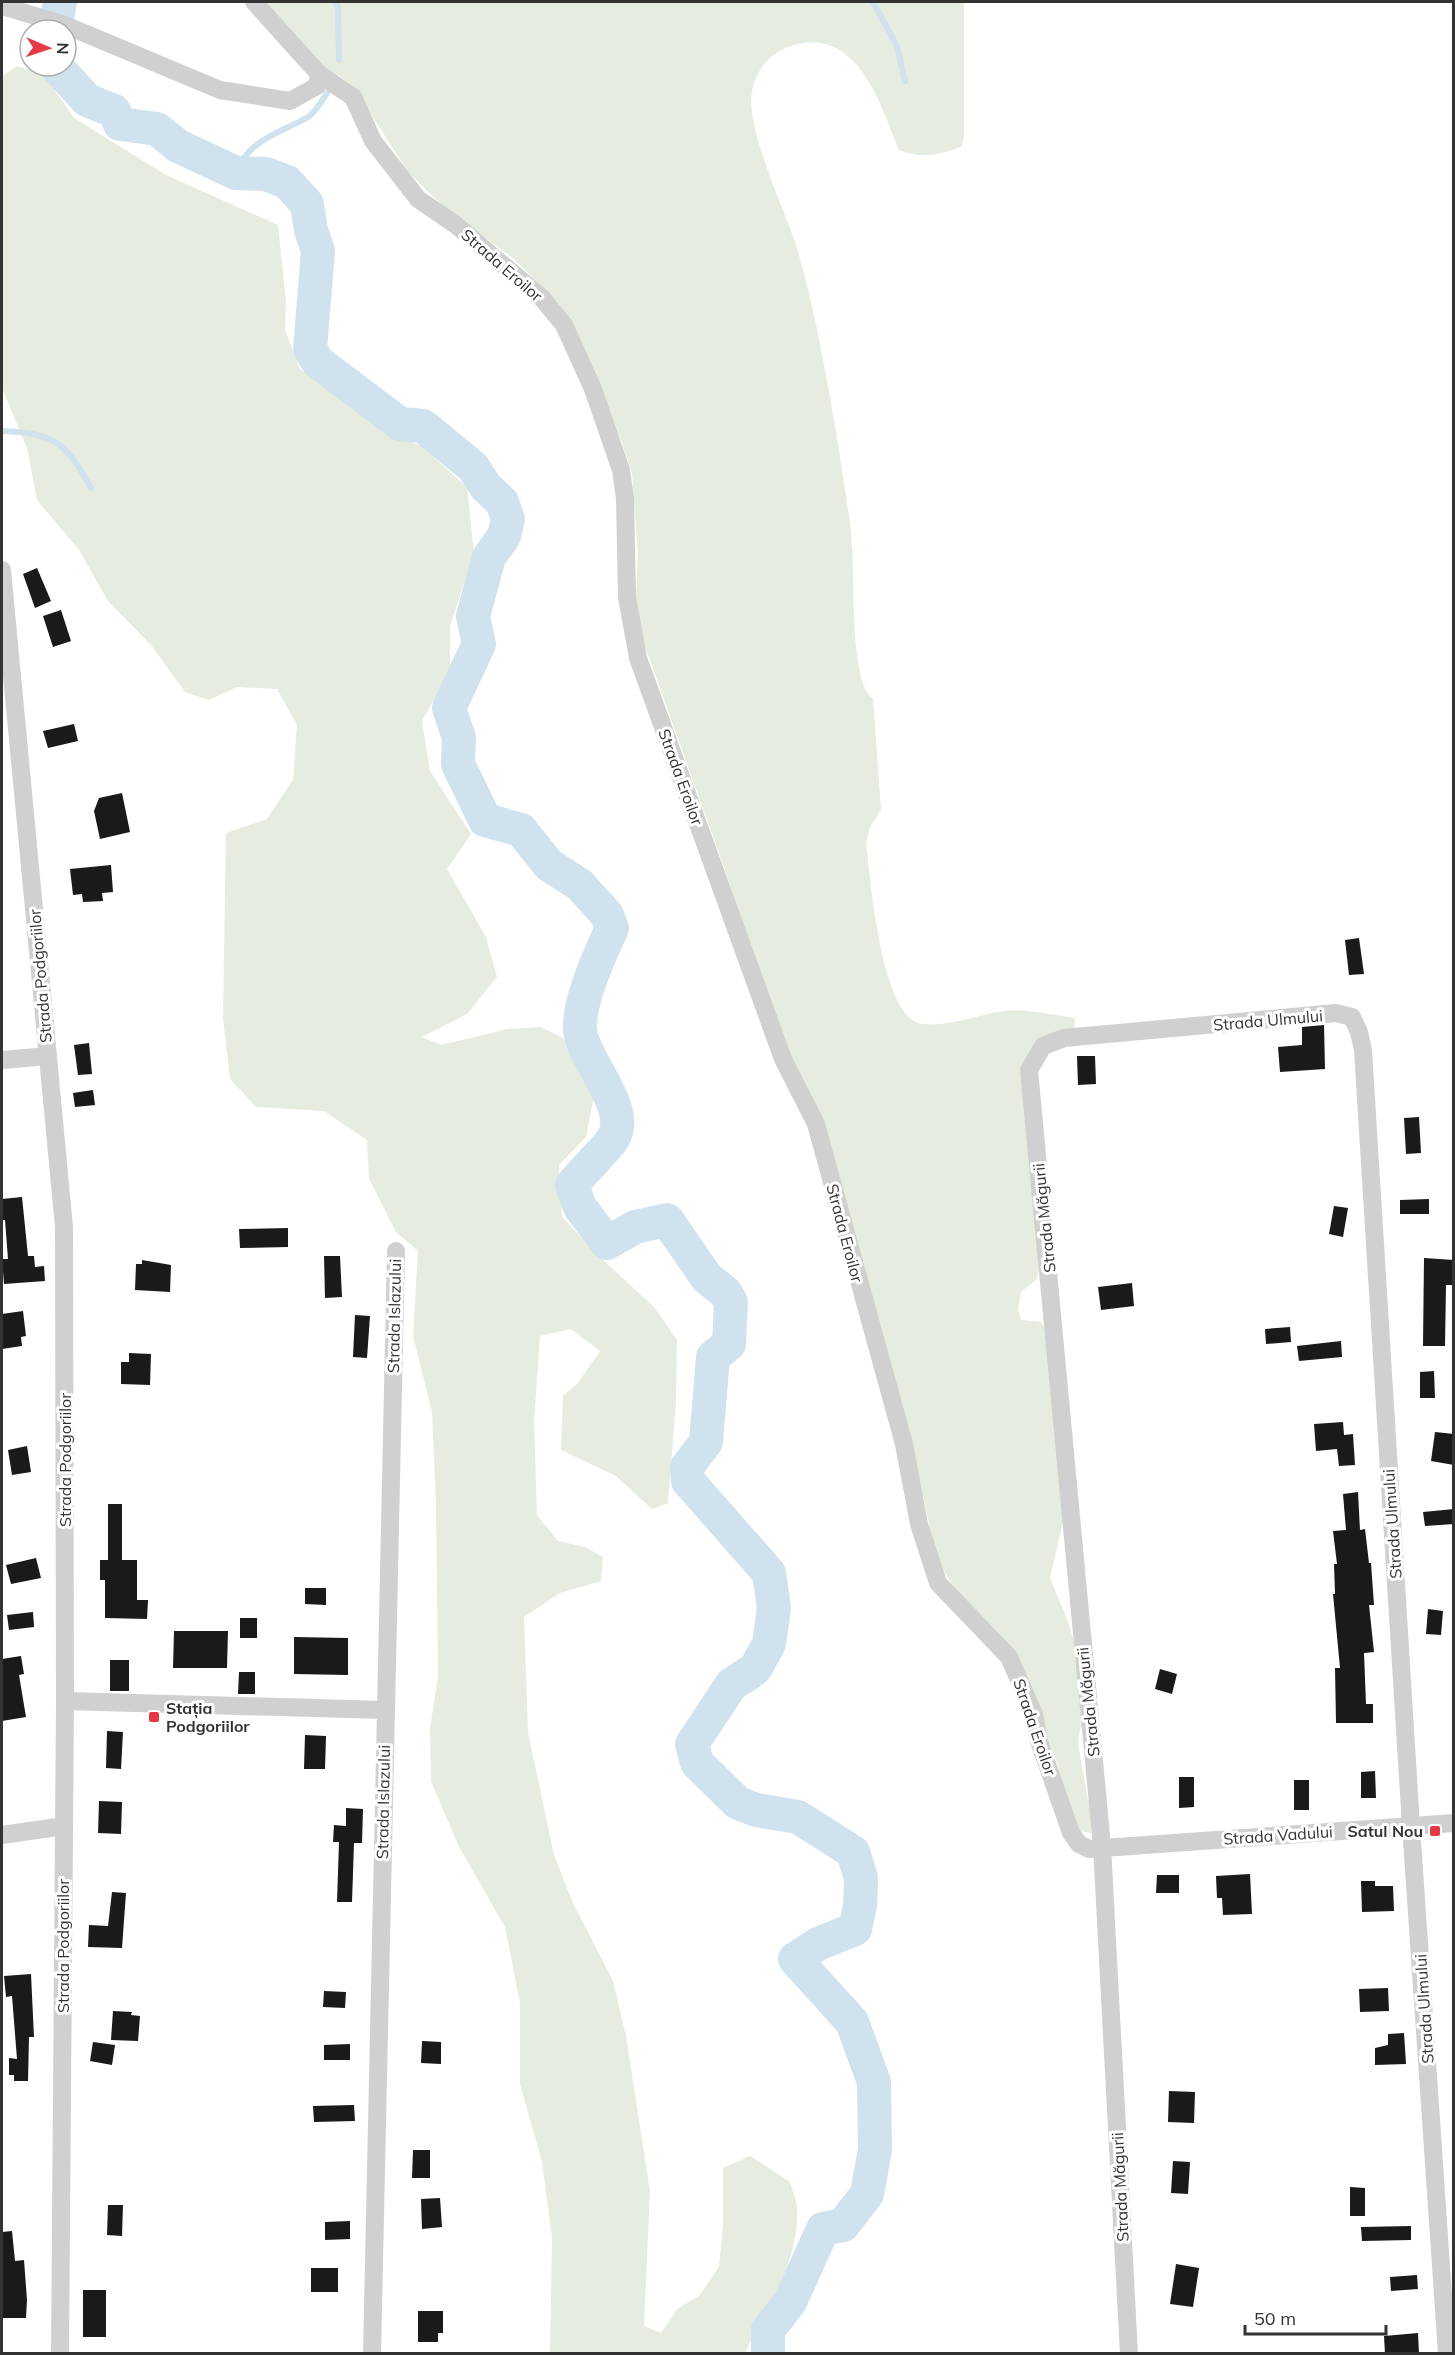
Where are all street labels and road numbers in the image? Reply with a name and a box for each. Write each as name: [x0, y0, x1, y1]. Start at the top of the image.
street label: Strada Eroilor: [457, 224, 547, 306]
street label: Strada Eroilor: [654, 726, 708, 828]
street label: Strada Podgoriilor: [24, 908, 56, 1044]
street label: Strada Ulmului: [1212, 1005, 1324, 1035]
street label: Strada Măgurii: [1028, 1162, 1060, 1274]
street label: Strada Eroilor: [822, 1182, 868, 1285]
street label: Strada Islazului: [383, 1259, 405, 1373]
street label: Strada Podgoriilor: [55, 1393, 75, 1527]
street label: Strada Ulmului: [1378, 1469, 1406, 1579]
street label: Strada Măgurii: [1072, 1646, 1104, 1758]
street label: Strada Eroilor: [1009, 1676, 1061, 1778]
street label: Strada Islazului: [372, 1745, 394, 1859]
street label: Strada Vadului: [1223, 1821, 1333, 1849]
street label: Strada Podgoriilor: [53, 1879, 73, 2013]
street label: Strada Ulmului: [1410, 1954, 1438, 2064]
street label: Strada Măgurii: [1107, 2132, 1133, 2242]

